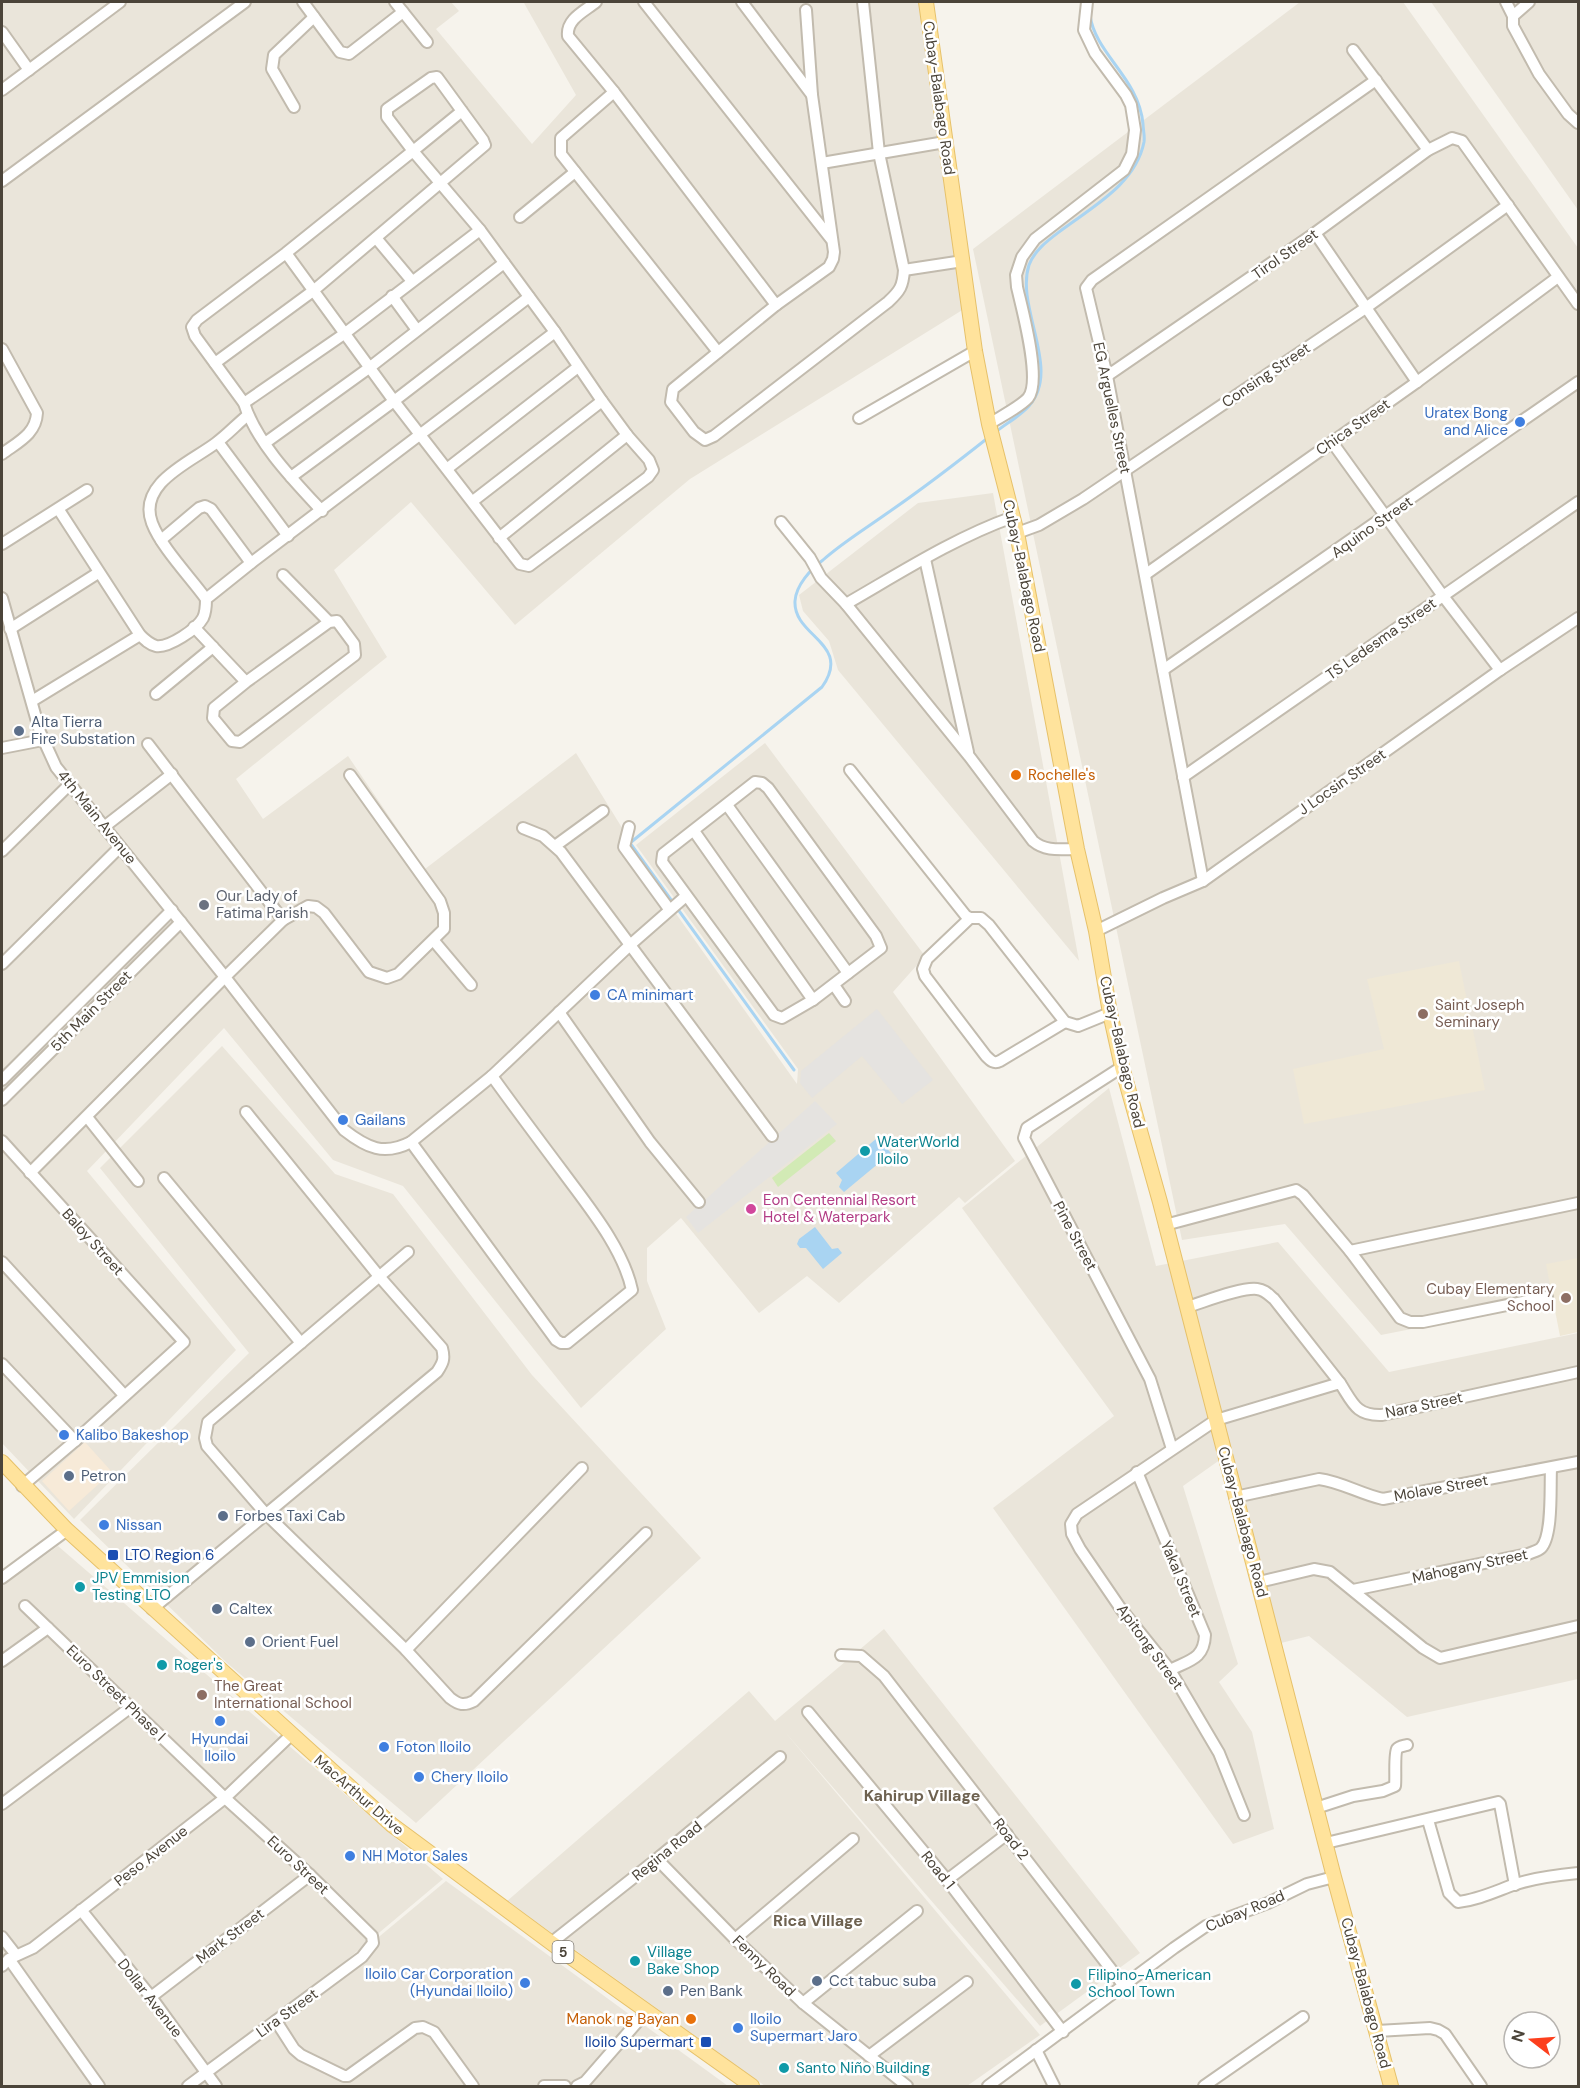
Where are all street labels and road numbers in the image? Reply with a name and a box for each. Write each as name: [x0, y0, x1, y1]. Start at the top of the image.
street label: Cubay-Balabago Road: [918, 20, 960, 176]
street label: Tirol Street: [1248, 224, 1322, 284]
street label: Consing Street: [1218, 338, 1314, 412]
street label: EG Arguelles Street: [1088, 340, 1136, 476]
street label: Chica Street: [1312, 394, 1394, 460]
street label: Aquino Street: [1327, 491, 1417, 562]
street label: Cubay-Balabago Road: [998, 498, 1050, 654]
street label: TS Ledesma Street: [1322, 593, 1440, 685]
street label: J Locsin Street: [1294, 744, 1390, 820]
street label: 4th Main Avenue: [53, 766, 141, 868]
street label: 5th Main Street: [46, 966, 136, 1056]
street label: Cubay-Balabago Road: [1095, 974, 1149, 1130]
street label: Pine Street: [1048, 1198, 1102, 1274]
street label: Baloy Street: [58, 1204, 129, 1280]
street label: Nara Street: [1383, 1387, 1465, 1423]
street label: Cubay-Balabago Road: [1213, 1444, 1273, 1600]
street label: Molave Street: [1392, 1470, 1490, 1506]
street label: Yakal Street: [1156, 1538, 1206, 1620]
street label: Mahogany Street: [1410, 1544, 1530, 1588]
street label: Apitong Street: [1112, 1600, 1188, 1694]
street label: Euro Street Phase I: [62, 1640, 170, 1746]
street label: MacArthur Drive: [310, 1750, 408, 1840]
street label: Road 2: [988, 1814, 1034, 1864]
street label: Regina Road: [628, 1817, 706, 1885]
street label: Peso Avenue: [110, 1821, 192, 1891]
street label: Euro Street: [263, 1831, 333, 1899]
street label: Road 1: [917, 1847, 959, 1893]
street label: Cubay Road: [1202, 1885, 1288, 1937]
street label: Mark Street: [192, 1904, 268, 1968]
street label: Cubay-Balabago Road: [1336, 1915, 1396, 2071]
street label: Fenny Road: [728, 1931, 800, 2001]
road number: 5: [552, 1941, 574, 1963]
street label: Dollar Avenue: [113, 1955, 187, 2041]
street label: Lira Street: [252, 1984, 322, 2042]

